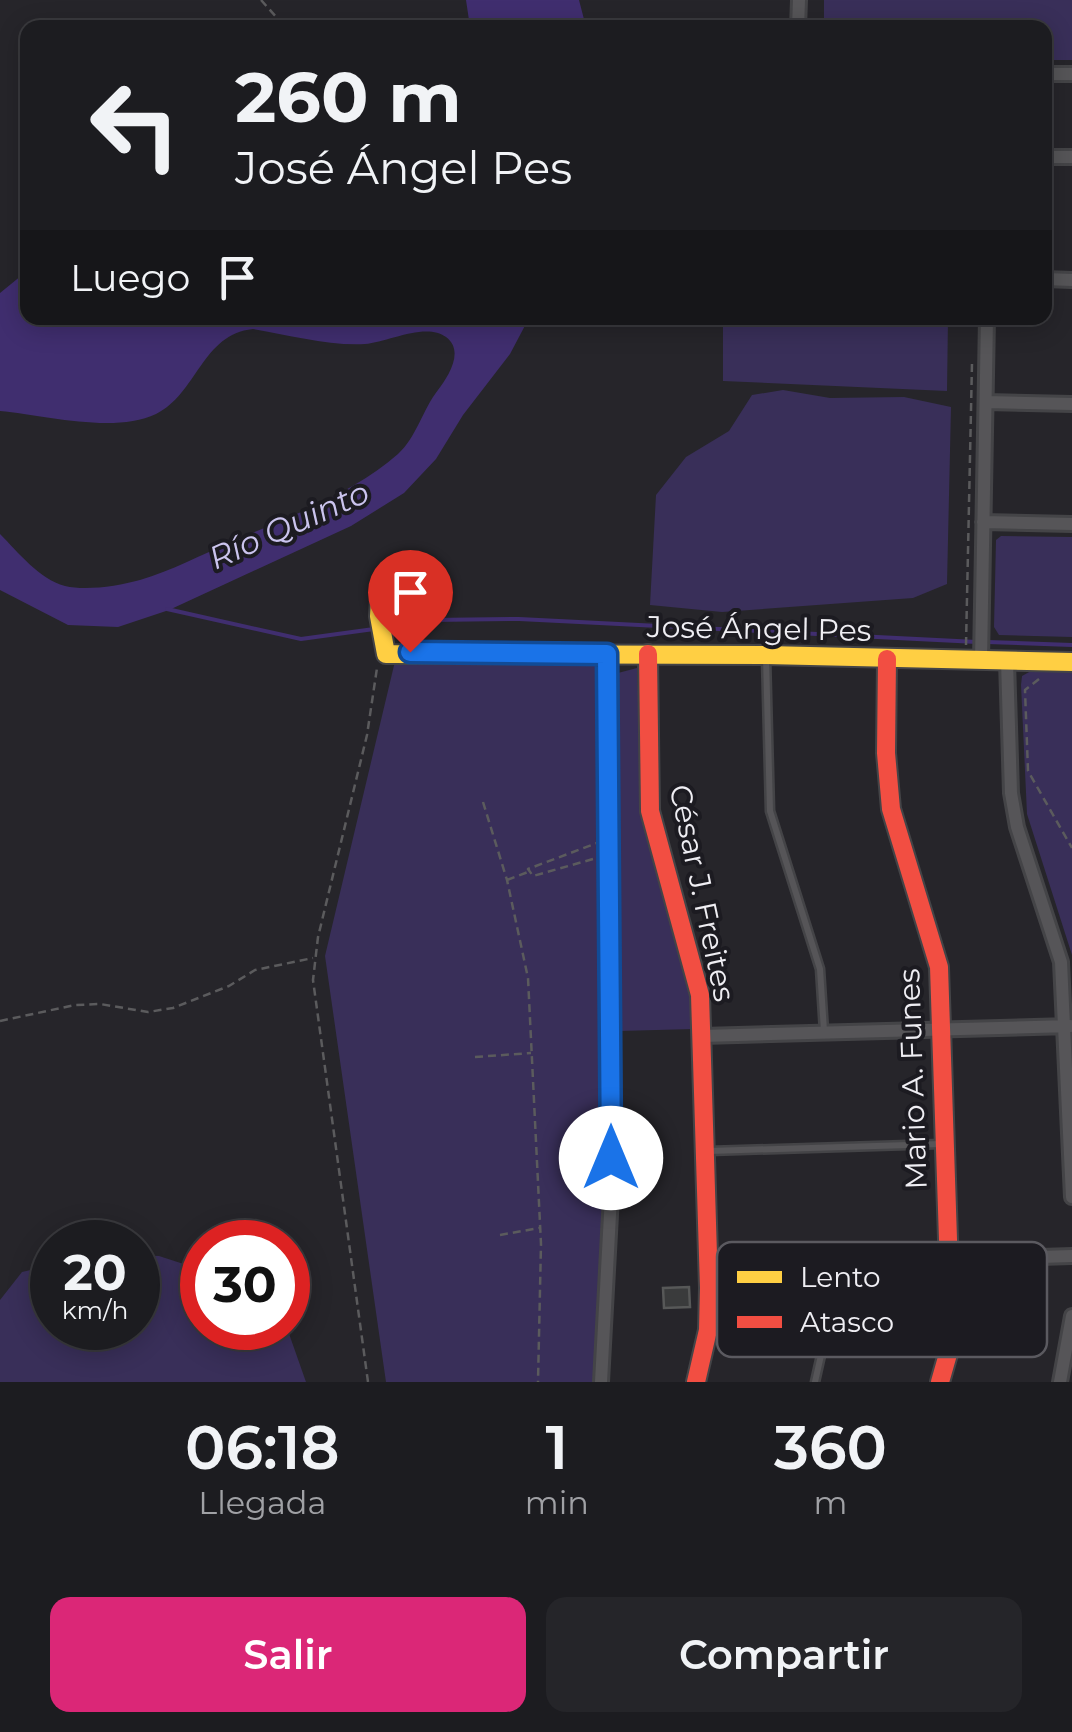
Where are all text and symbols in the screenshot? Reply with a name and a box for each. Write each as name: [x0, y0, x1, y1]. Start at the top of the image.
text: 260 m: [235, 54, 462, 140]
icon: left: [70, 60, 200, 190]
text: José Ángel Pes: [235, 140, 572, 195]
icon: arrive: [210, 250, 265, 305]
text: Luego: [70, 254, 190, 301]
water label: Río Quinto: [203, 472, 375, 577]
pin: [368, 550, 453, 653]
icon: arrive: [383, 565, 438, 620]
street label: José Ángel Pes: [645, 608, 872, 649]
street label: César J. Freites: [661, 781, 744, 1005]
street label: Mario A. Funes: [890, 968, 935, 1190]
position arrow: [559, 1106, 663, 1210]
speed limit sign: 30: [180, 1220, 310, 1350]
text: 20: [63, 1242, 127, 1303]
legend: [717, 1242, 1047, 1357]
text: Lento: [800, 1260, 881, 1294]
text: km/h: [62, 1295, 128, 1325]
text: Atasco: [800, 1305, 894, 1339]
text: 06:18: [185, 1411, 340, 1484]
text: 1: [545, 1411, 568, 1484]
text: 360: [774, 1411, 887, 1484]
text: Llegada: [198, 1483, 326, 1522]
text: min: [525, 1483, 589, 1522]
text: m: [814, 1483, 847, 1522]
button: Salir: [50, 1597, 526, 1712]
button: Compartir: [546, 1597, 1022, 1712]

